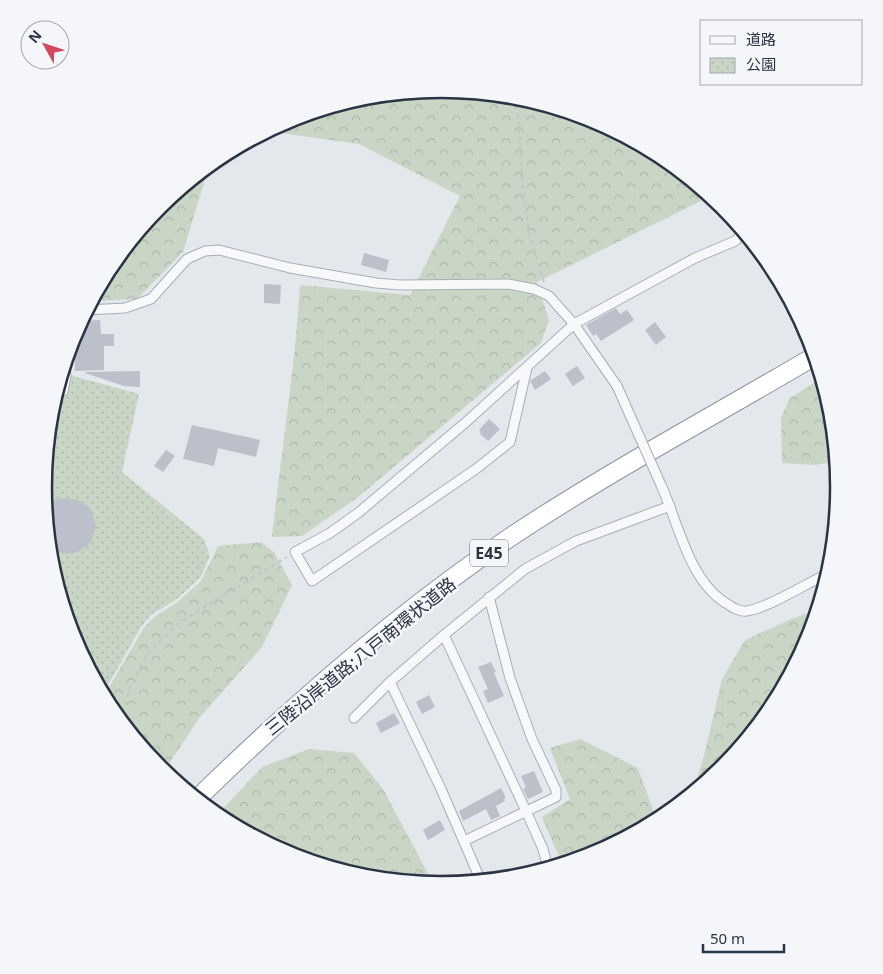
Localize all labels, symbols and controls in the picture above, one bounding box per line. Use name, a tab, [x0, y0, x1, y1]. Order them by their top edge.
north arrow	[20, 20, 70, 70]
legend	[700, 20, 863, 85]
text: N	[24, 26, 46, 47]
text: 道路	[746, 29, 776, 49]
text: 公園	[746, 54, 776, 74]
road number: E45	[470, 540, 508, 566]
street label: 三陸沿岸道路;八戸南環状道路	[260, 572, 460, 740]
scale bar	[703, 922, 784, 954]
text: 50 m	[710, 928, 745, 948]

